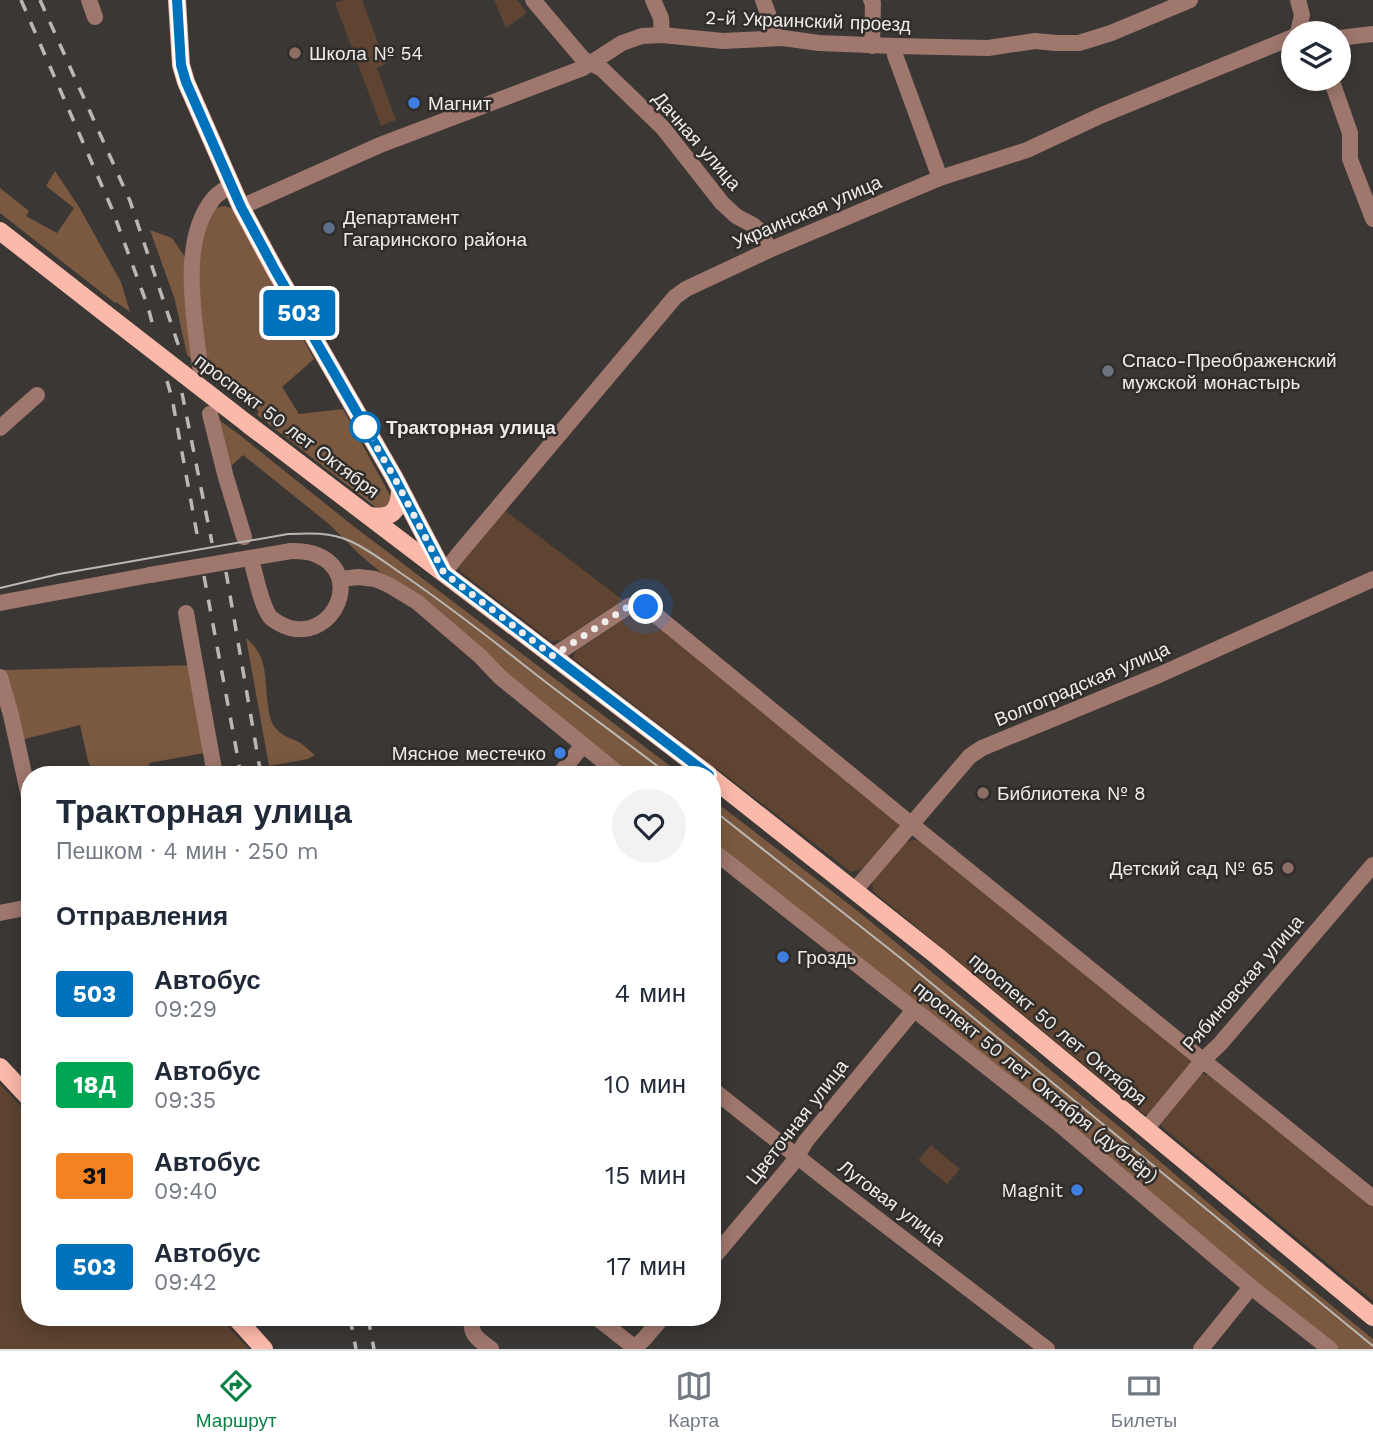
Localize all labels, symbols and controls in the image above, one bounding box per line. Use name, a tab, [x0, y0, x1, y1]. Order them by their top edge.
street label: 2-й Украинский проезд	[705, 6, 911, 36]
map controls	[1281, 21, 1351, 91]
button: layers	[1281, 21, 1351, 91]
place label: Школа № 54	[309, 42, 423, 65]
marker: Школа № 54	[287, 45, 303, 61]
street label: Дачная улица	[648, 87, 746, 195]
place label: Магнит	[428, 92, 492, 115]
marker: Магнит	[406, 95, 422, 111]
street label: Украинская улица	[729, 170, 885, 254]
place label: Департамент Гагаринского района	[343, 206, 527, 251]
marker: Департамент Гагаринского района	[321, 220, 337, 236]
line badge: 503	[259, 290, 339, 336]
text: 503	[277, 299, 321, 327]
street label: проспект 50 лет Октября	[190, 349, 384, 503]
place label: Спасо-Преображенский мужской монастырь	[1122, 349, 1337, 394]
marker: Спасо-Преображенский мужской монастырь	[1100, 363, 1116, 379]
marker: Тракторная улица	[350, 412, 380, 442]
place label: Тракторная улица	[386, 416, 556, 439]
your location	[628, 589, 663, 624]
street label: Волгоградская улица	[991, 637, 1173, 731]
place label: Мясное местечко	[392, 742, 546, 765]
marker: Мясное местечко	[552, 745, 568, 761]
place label: Библиотека № 8	[997, 782, 1146, 805]
marker: Библиотека № 8	[975, 785, 991, 801]
button: heart	[612, 789, 686, 863]
text: Тракторная улица	[56, 792, 352, 831]
text: Пешком · 4 мин · 250 m	[56, 838, 319, 865]
place label: Детский сад № 65	[1110, 857, 1274, 880]
marker: Детский сад № 65	[1280, 860, 1296, 876]
text: Отправления	[56, 901, 228, 931]
street label: Рябиновская улица	[1178, 910, 1309, 1056]
place label: Гроздь	[797, 946, 857, 969]
street label: проспект 50 лет Октября	[964, 948, 1152, 1110]
marker: Гроздь	[775, 949, 791, 965]
text: Автобус	[154, 965, 261, 995]
street label: проспект 50 лет Октября (дублёр)	[909, 976, 1163, 1188]
text: 4 мин	[614, 978, 686, 1008]
text: 503	[73, 980, 116, 1008]
text: 09:29	[154, 996, 217, 1023]
street label: Цветочная улица	[741, 1055, 853, 1189]
text: Автобус	[154, 1056, 261, 1086]
text: 10 мин	[604, 1069, 686, 1099]
text: 18Д	[73, 1071, 116, 1099]
text: 09:35	[154, 1087, 216, 1114]
text: Автобус	[154, 1147, 261, 1177]
street label: Луговая улица	[834, 1155, 951, 1251]
text: 15 мин	[605, 1160, 686, 1190]
text: 31	[82, 1162, 107, 1190]
text: 09:40	[154, 1178, 218, 1205]
place label: Magnit	[1001, 1179, 1063, 1202]
marker: Magnit	[1069, 1182, 1085, 1198]
text: Автобус	[154, 1238, 261, 1268]
text: 17 мин	[606, 1251, 686, 1281]
text: 503	[73, 1253, 116, 1281]
text: 09:42	[154, 1269, 217, 1296]
tab: Маршрут	[196, 1367, 277, 1432]
tab: Карта	[668, 1367, 719, 1432]
tab: Билеты	[1111, 1367, 1177, 1432]

